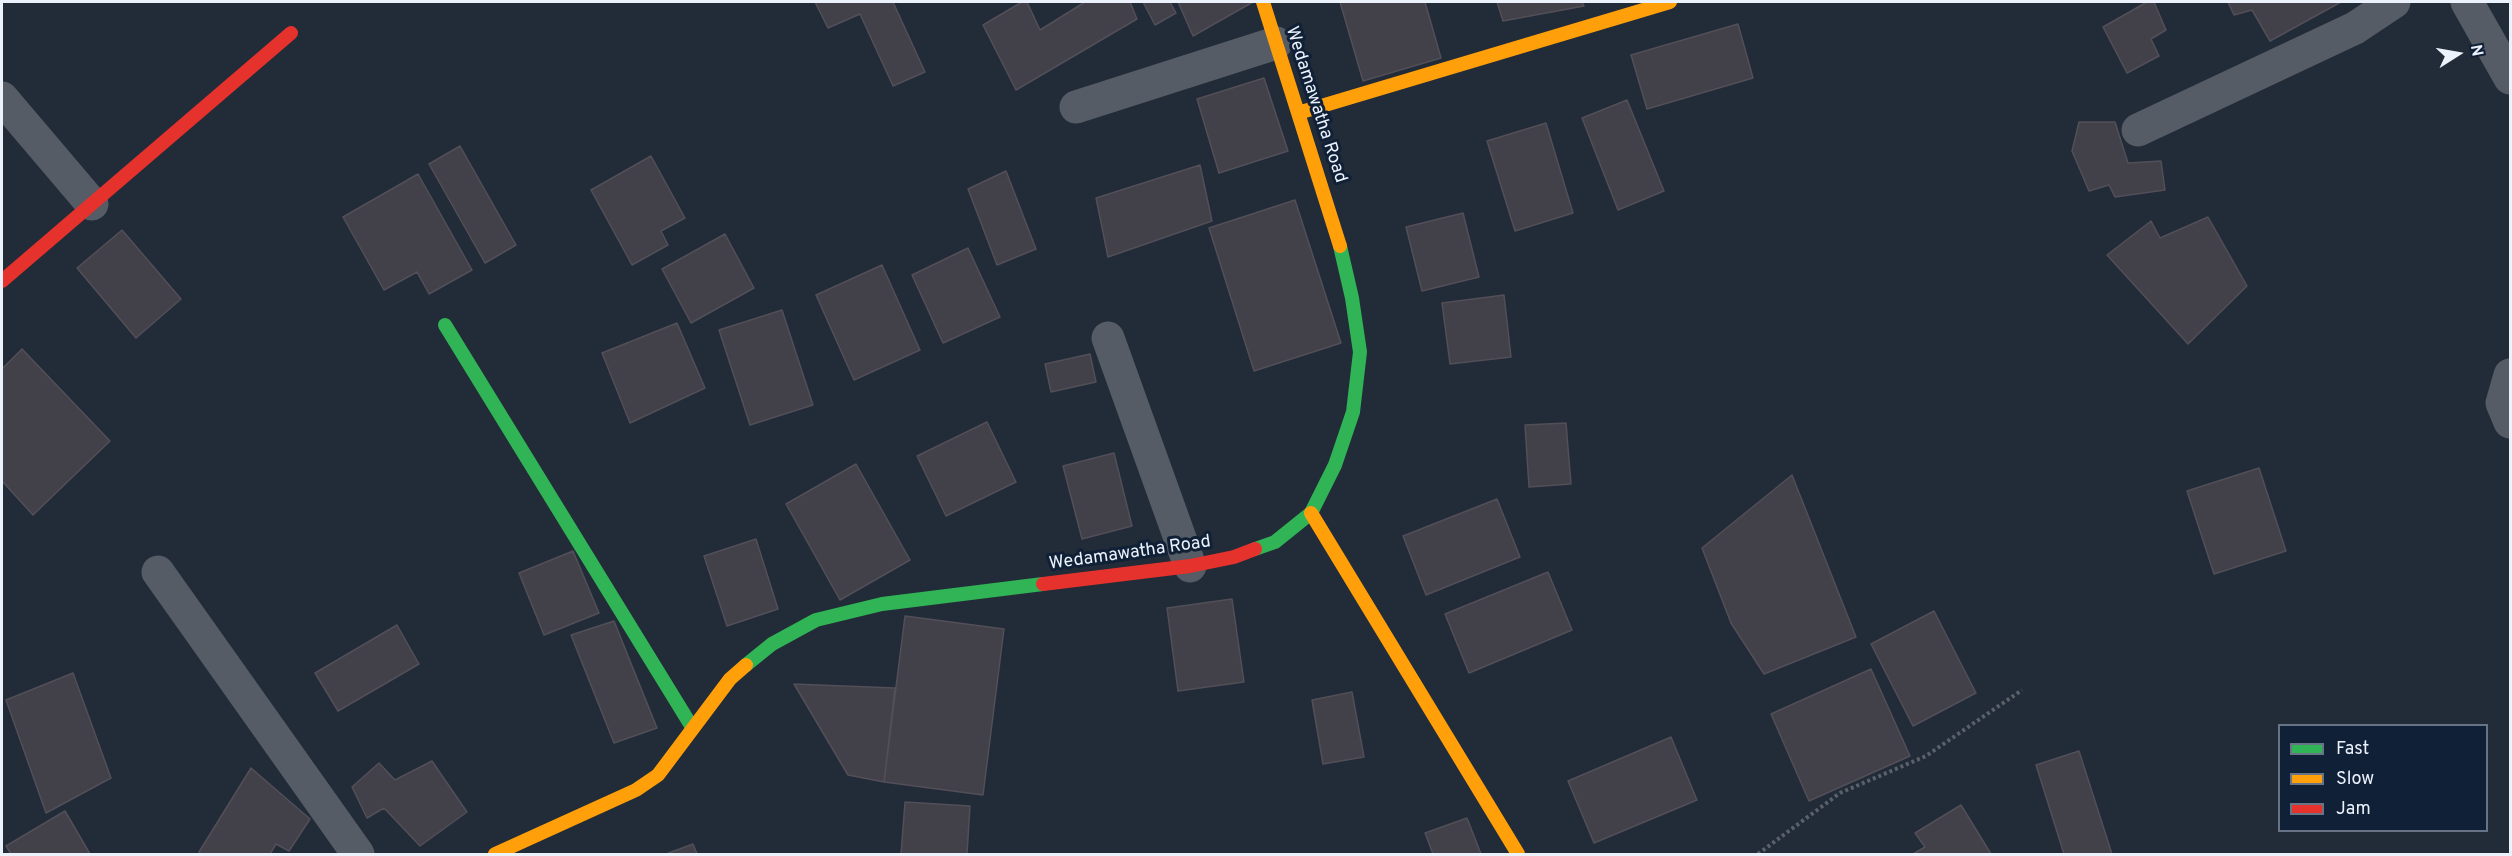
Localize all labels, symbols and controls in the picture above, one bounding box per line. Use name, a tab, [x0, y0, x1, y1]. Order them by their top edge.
street label: Wedamawatha Road	[1280, 24, 1350, 186]
north arrow	[2428, 24, 2488, 84]
text: N	[2465, 43, 2487, 58]
street label: Wedamawatha Road	[1048, 532, 1212, 576]
legend	[2278, 724, 2488, 832]
text: Fast	[2336, 738, 2369, 761]
text: Slow	[2336, 768, 2374, 791]
text: Jam	[2336, 798, 2371, 821]

